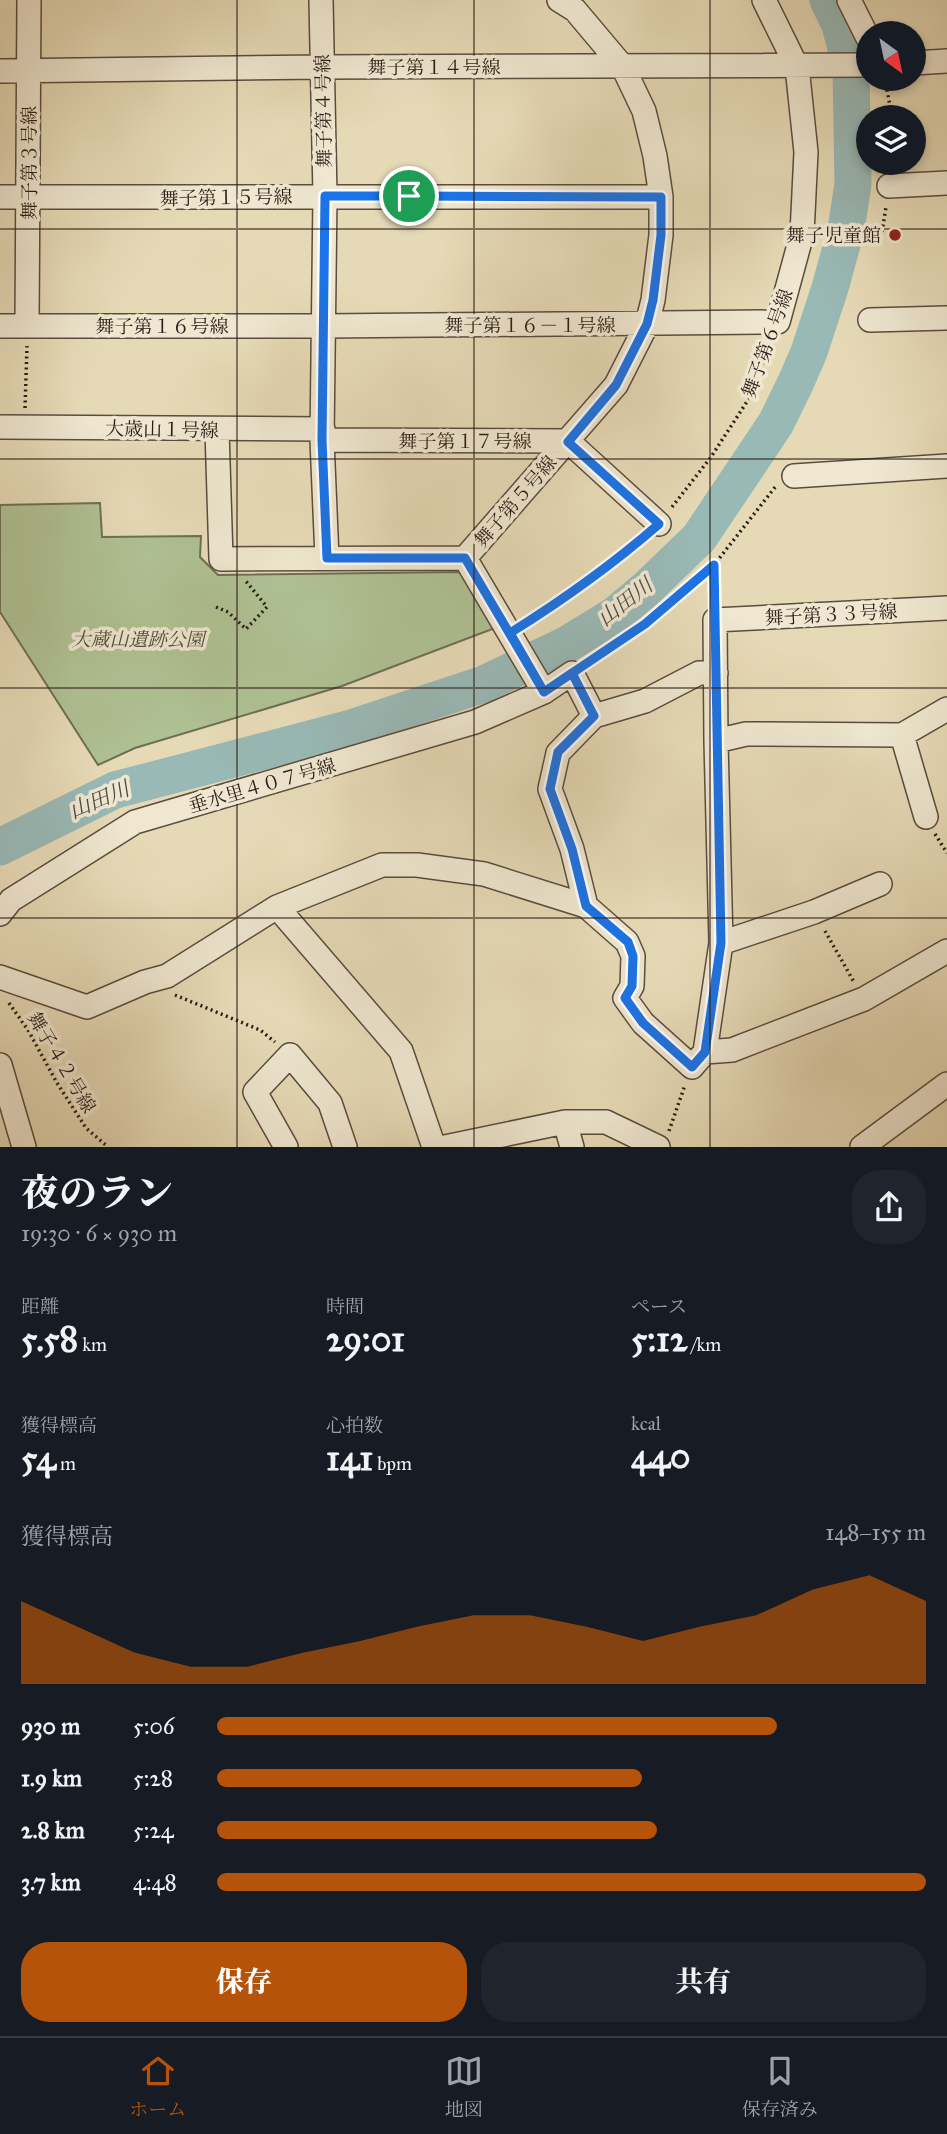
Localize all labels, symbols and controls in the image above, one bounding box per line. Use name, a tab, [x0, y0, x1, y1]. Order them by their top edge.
north arrow	[856, 21, 926, 91]
map controls	[856, 21, 926, 175]
street label: 舞子第４号線	[311, 54, 336, 168]
street label: 舞子第１４号線	[367, 56, 501, 79]
button: layers	[856, 105, 926, 175]
street label: 舞子第３号線	[18, 106, 41, 220]
pin	[379, 166, 439, 226]
icon: arrive	[390, 177, 428, 215]
street label: 舞子第１５号線	[159, 185, 293, 210]
place label: 舞子児童館	[786, 224, 881, 247]
marker: 舞子児童館	[887, 227, 903, 243]
street label: 舞子第６号線	[737, 286, 798, 401]
street label: 舞子第１６－１号線	[444, 314, 616, 337]
street label: 舞子第１６号線	[95, 315, 229, 338]
street label: 大歳山１号線	[105, 417, 219, 442]
street label: 舞子第１７号線	[398, 430, 532, 453]
street label: 舞子第５号線	[469, 451, 561, 552]
water label: 山田川	[592, 571, 659, 632]
street label: 舞子第３３号線	[764, 600, 898, 629]
park label: 大蔵山遺跡公園	[71, 628, 207, 651]
street label: 垂水里４０７号線	[186, 753, 338, 817]
water label: 山田川	[65, 775, 135, 824]
street label: 舞子４２号線	[22, 1007, 101, 1117]
text: 夜のラン	[21, 1170, 173, 1216]
button: share	[852, 1170, 926, 1244]
text: 19:30 · 6 × 930 m	[21, 1219, 177, 1247]
text: 距離	[21, 1295, 59, 1318]
text: 時間	[326, 1295, 364, 1318]
text: ペース	[631, 1295, 687, 1318]
text: 5.58	[21, 1318, 78, 1361]
text: 29:01	[326, 1318, 405, 1361]
text: 5:12	[631, 1318, 687, 1361]
text: km	[78, 1333, 107, 1356]
text: /km	[687, 1333, 721, 1356]
text: kcal	[631, 1412, 661, 1435]
text: 獲得標高	[21, 1414, 97, 1437]
text: 心拍数	[326, 1414, 383, 1437]
text: 440	[631, 1435, 690, 1478]
text: 54	[21, 1437, 56, 1480]
text: 141	[326, 1437, 373, 1480]
text: m	[56, 1452, 76, 1475]
text: bpm	[373, 1452, 412, 1475]
text: 148–155 m	[825, 1518, 926, 1546]
text: 獲得標高	[21, 1522, 113, 1550]
text: 930 m	[21, 1712, 80, 1740]
text: 5:06	[133, 1712, 175, 1740]
text: 1.9 km	[21, 1764, 82, 1792]
text: 5:28	[133, 1764, 173, 1792]
text: 2.8 km	[21, 1816, 85, 1844]
text: 5:24	[133, 1816, 174, 1844]
text: 3.7 km	[21, 1868, 81, 1896]
text: 4:48	[133, 1868, 177, 1896]
button: 保存	[21, 1942, 467, 2022]
button: 共有	[481, 1942, 926, 2022]
tab: ホーム	[129, 2052, 186, 2121]
tab: 地図	[445, 2052, 483, 2121]
tab: 保存済み	[742, 2052, 818, 2121]

